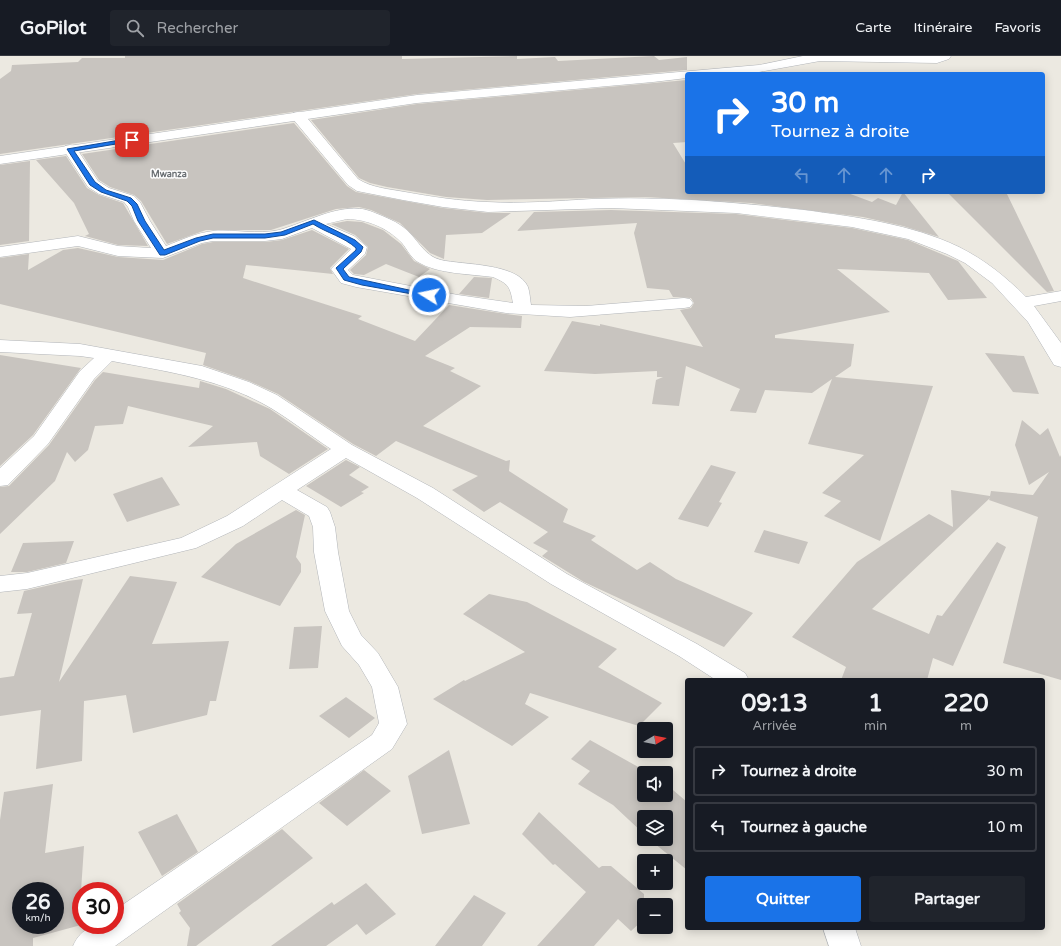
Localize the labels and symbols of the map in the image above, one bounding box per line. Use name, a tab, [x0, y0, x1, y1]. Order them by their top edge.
pin	[115, 123, 149, 157]
district label: Mwanza	[151, 169, 187, 180]
position arrow	[408, 274, 450, 316]
north arrow	[637, 722, 673, 758]
speed limit sign: 30	[72, 882, 124, 934]

